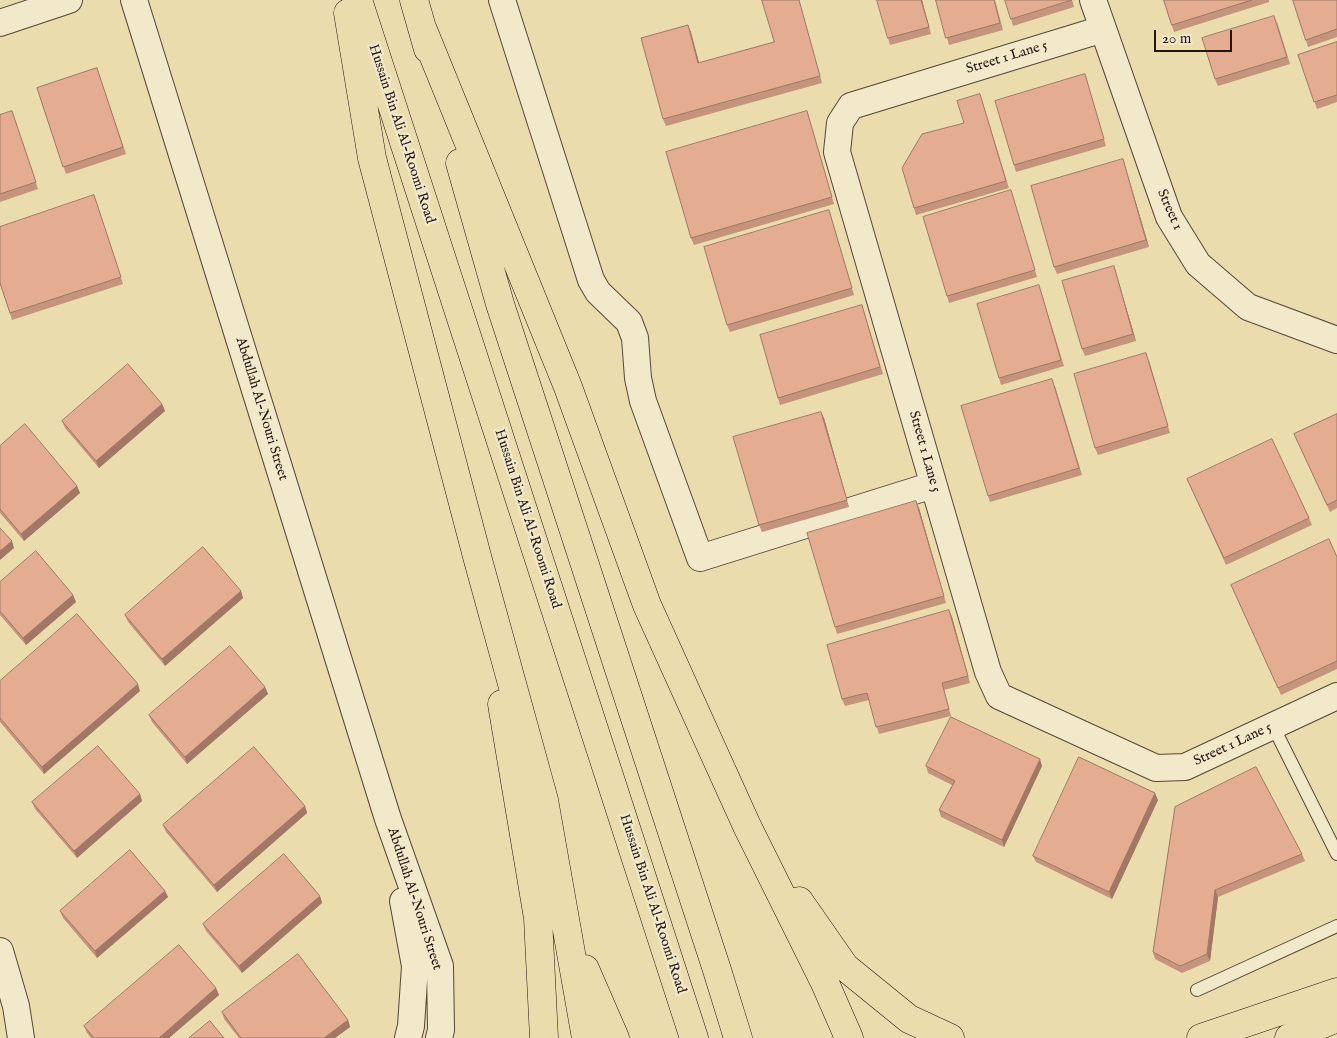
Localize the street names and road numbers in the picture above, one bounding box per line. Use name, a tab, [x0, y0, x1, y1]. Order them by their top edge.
street label: Street 1 Lane 5	[964, 38, 1050, 78]
street label: Hussain Bin Ali Al-Roomi Road	[364, 42, 438, 226]
street label: Street 1	[1153, 187, 1185, 233]
street label: Abdullah Al-Nouri Street	[231, 335, 291, 483]
street label: Street 1 Lane 5	[904, 409, 944, 495]
street label: Hussain Bin Ali Al-Roomi Road	[490, 427, 564, 611]
street label: Street 1 Lane 5	[1191, 720, 1275, 770]
street label: Hussain Bin Ali Al-Roomi Road	[615, 812, 689, 996]
street label: Abdullah Al-Nouri Street	[383, 826, 445, 972]

